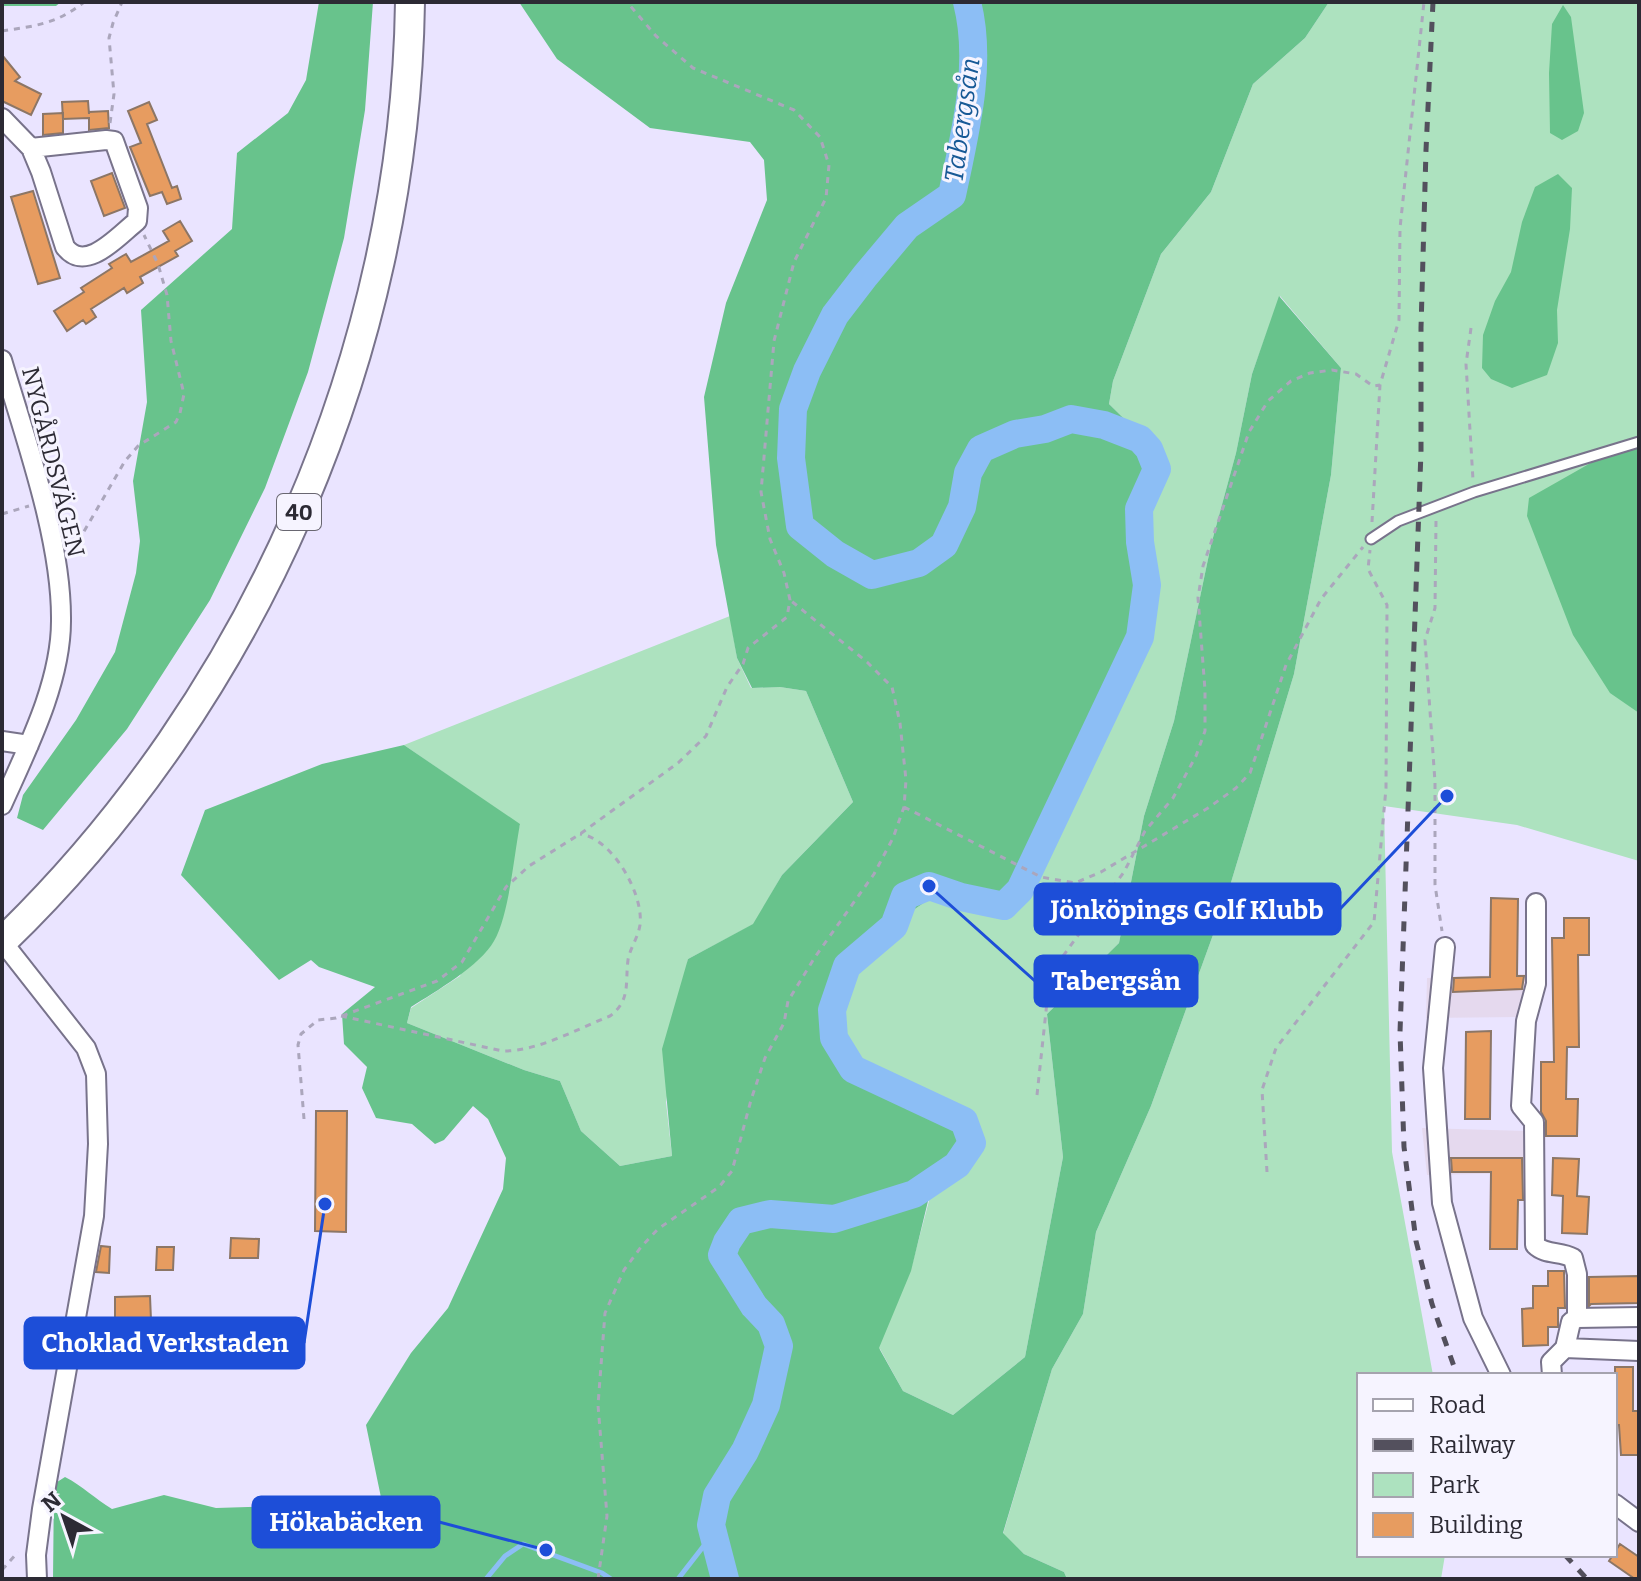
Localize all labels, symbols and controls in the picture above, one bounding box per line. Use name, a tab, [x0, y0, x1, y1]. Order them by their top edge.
water label: Tabergsån	[938, 56, 987, 184]
street label: NYGÅRDSVÄGEN	[16, 364, 90, 560]
road number: 40	[277, 494, 321, 530]
callout: Jönköpings Golf Klubb	[1035, 884, 1340, 934]
text: Jönköpings Golf Klubb	[1049, 895, 1323, 926]
callout: Tabergsån	[1035, 956, 1197, 1006]
text: Tabergsån	[1051, 966, 1181, 997]
callout: Choklad Verkstaden	[25, 1318, 304, 1368]
text: Choklad Verkstaden	[41, 1328, 289, 1359]
legend	[1357, 1373, 1617, 1557]
text: Road	[1429, 1391, 1485, 1419]
text: Railway	[1429, 1431, 1515, 1459]
text: Park	[1429, 1471, 1480, 1499]
north arrow	[24, 1477, 104, 1557]
text: N	[36, 1486, 67, 1518]
callout: Hökabäcken	[253, 1497, 439, 1547]
text: Hökabäcken	[269, 1507, 423, 1538]
text: Building	[1429, 1511, 1523, 1539]

